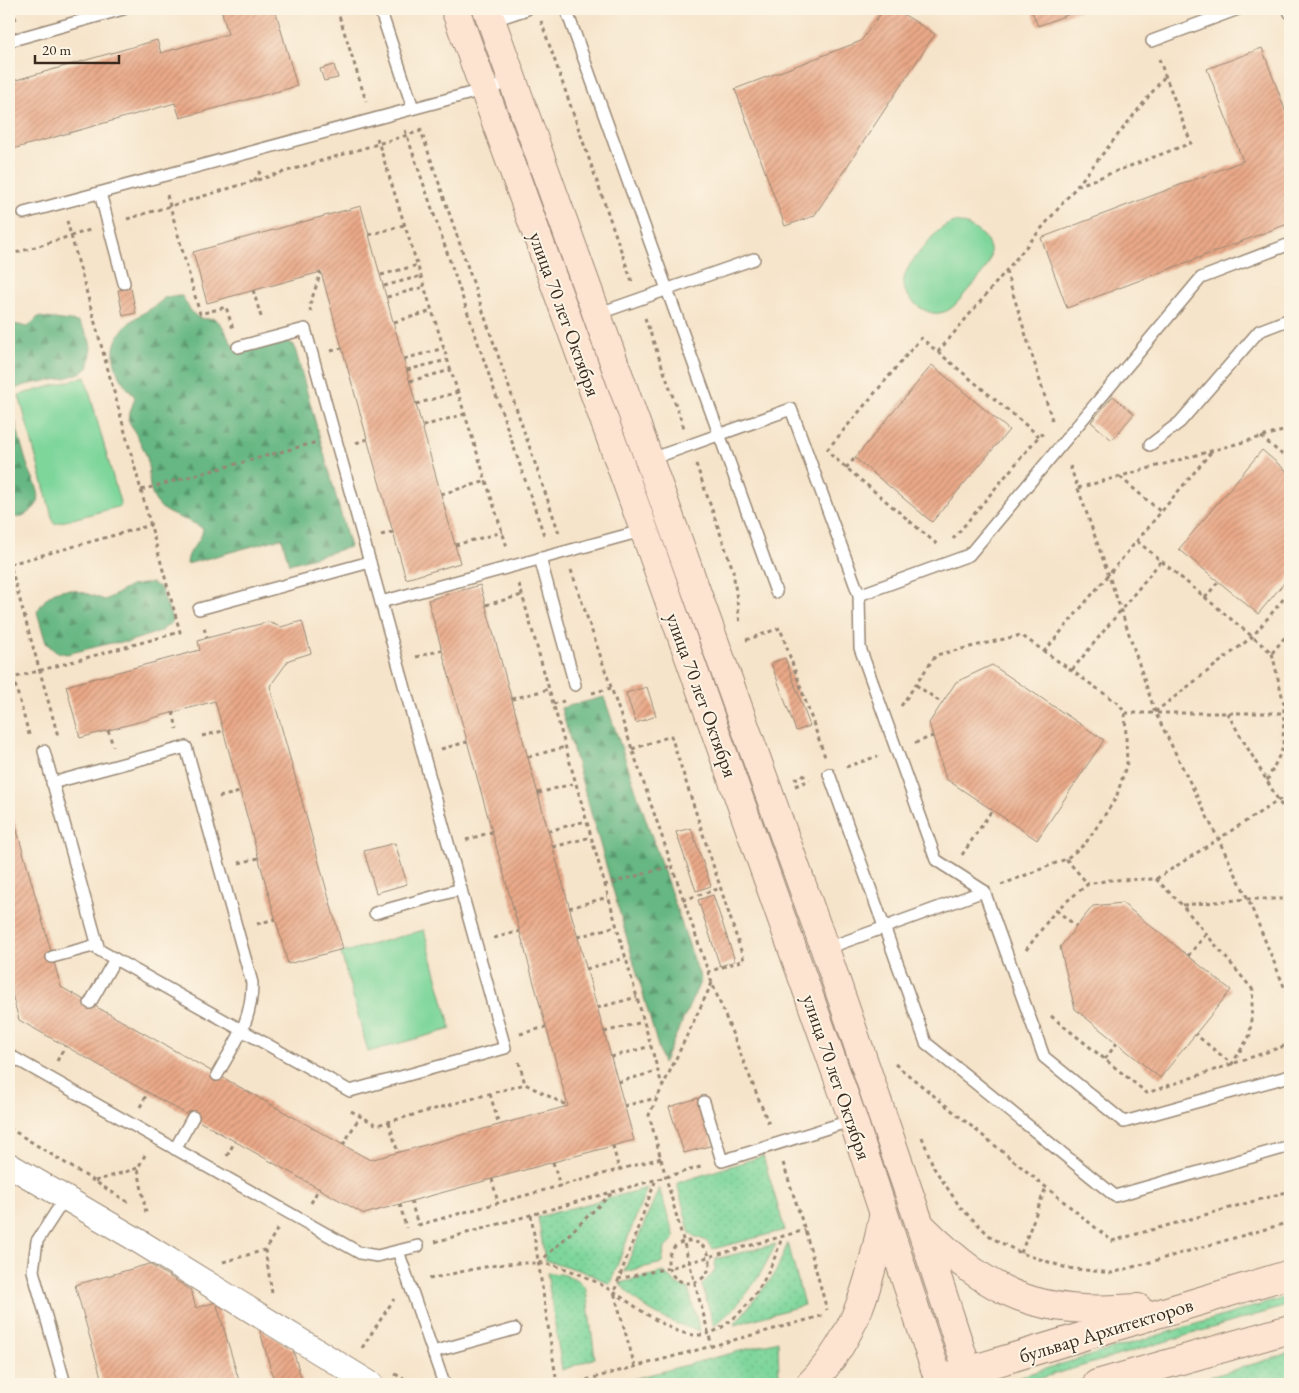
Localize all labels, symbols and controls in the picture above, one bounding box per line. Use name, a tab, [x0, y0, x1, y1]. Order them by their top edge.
scale bar	[35, 32, 119, 64]
text: 20 m	[42, 40, 71, 59]
street label: улица 70 лет Октября	[523, 228, 607, 400]
street label: улица 70 лет Октября	[660, 609, 744, 781]
street label: улица 70 лет Октября	[796, 991, 878, 1163]
street label: бульвар Архитекторов	[1016, 1291, 1196, 1369]

